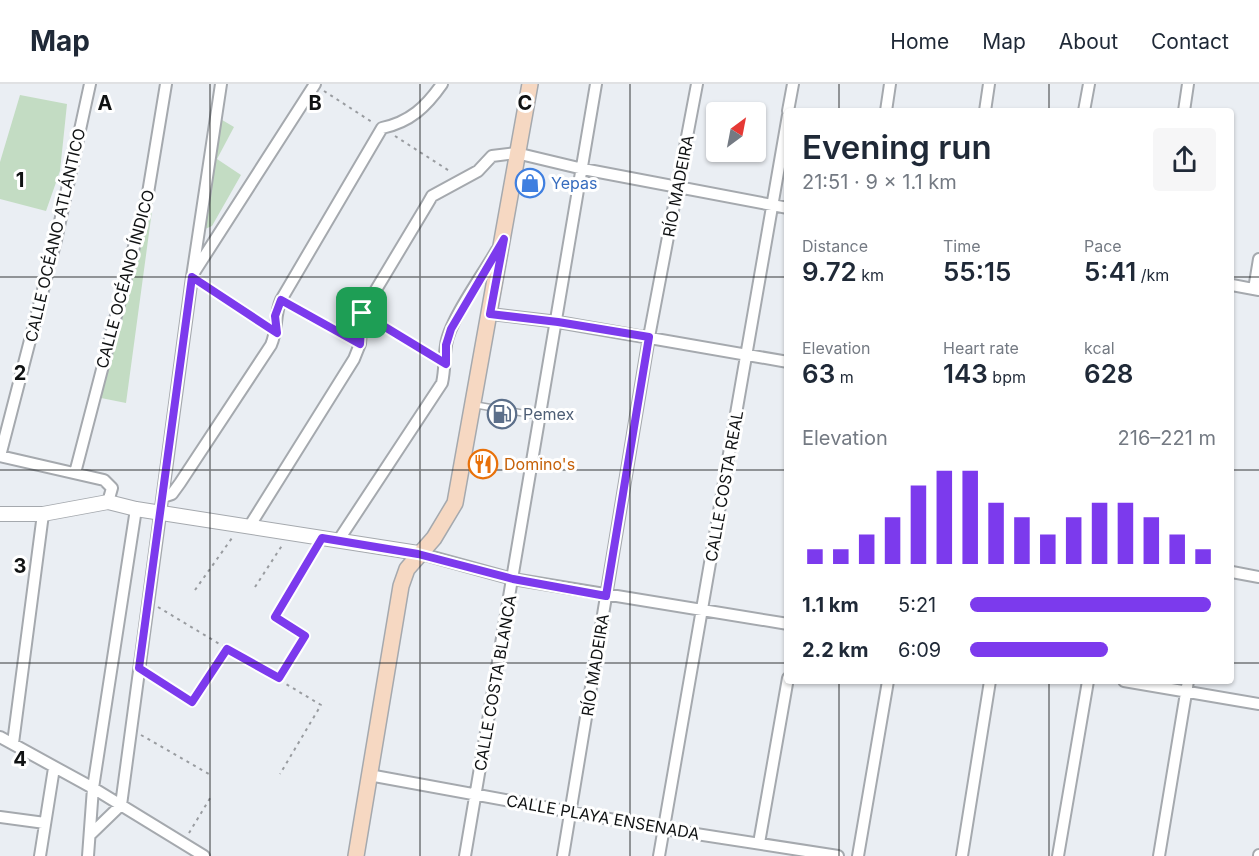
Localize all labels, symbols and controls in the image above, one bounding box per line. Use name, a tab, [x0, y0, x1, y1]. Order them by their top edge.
text: Map	[30, 24, 90, 58]
text: Home	[890, 29, 949, 54]
text: Map	[982, 29, 1026, 54]
text: About	[1059, 29, 1118, 54]
text: Contact	[1151, 29, 1229, 54]
text: A	[98, 91, 113, 115]
text: B	[308, 91, 322, 115]
text: C	[518, 91, 532, 115]
north arrow	[706, 102, 766, 162]
map controls	[706, 102, 766, 162]
street label: CALLE OCÉANO ATLÁNTICO	[21, 126, 89, 344]
text: Evening run	[802, 127, 992, 167]
button: share	[1153, 128, 1216, 191]
street label: RÍO MADEIRA	[658, 133, 698, 239]
shop icon: Yepas	[514, 167, 546, 199]
text: 1	[16, 168, 24, 192]
text: 21:51 · 9 × 1.1 km	[802, 170, 957, 194]
place label: Yepas	[551, 173, 597, 193]
street label: CALLE OCÉANO ÍNDICO	[92, 187, 158, 371]
text: Distance	[802, 236, 868, 256]
text: Time	[943, 236, 981, 256]
text: Pace	[1084, 236, 1122, 256]
text: 9.72	[802, 256, 857, 287]
text: 55:15	[943, 256, 1011, 287]
text: 5:41	[1084, 256, 1136, 287]
text: km	[857, 265, 884, 285]
text: /km	[1136, 265, 1169, 285]
pin	[336, 287, 387, 338]
icon: arrive	[345, 296, 378, 329]
text: Elevation	[802, 338, 871, 358]
text: Heart rate	[943, 338, 1019, 358]
text: kcal	[1084, 338, 1115, 358]
text: 63	[802, 358, 835, 389]
text: 143	[943, 358, 988, 389]
text: 628	[1084, 358, 1133, 389]
text: 2	[14, 361, 26, 385]
text: m	[835, 367, 854, 387]
text: bpm	[988, 367, 1026, 387]
fuel station icon: Pemex	[486, 398, 518, 430]
place label: Pemex	[523, 404, 574, 424]
street label: CALLE COSTA REAL	[701, 409, 747, 563]
text: Elevation	[802, 426, 888, 450]
text: 216–221 m	[1118, 426, 1216, 450]
restaurant icon: Domino's	[467, 448, 499, 480]
place label: Domino's	[504, 454, 575, 474]
text: 3	[14, 554, 26, 578]
street label: CALLE COSTA BLANCA	[470, 593, 520, 773]
text: 1.1 km	[802, 593, 859, 617]
text: 5:21	[898, 593, 936, 617]
street label: RÍO MADEIRA	[577, 612, 613, 718]
text: 2.2 km	[802, 638, 868, 662]
text: 6:09	[898, 638, 941, 662]
text: 4	[13, 747, 27, 771]
street label: CALLE PLAYA ENSENADA	[505, 790, 701, 844]

